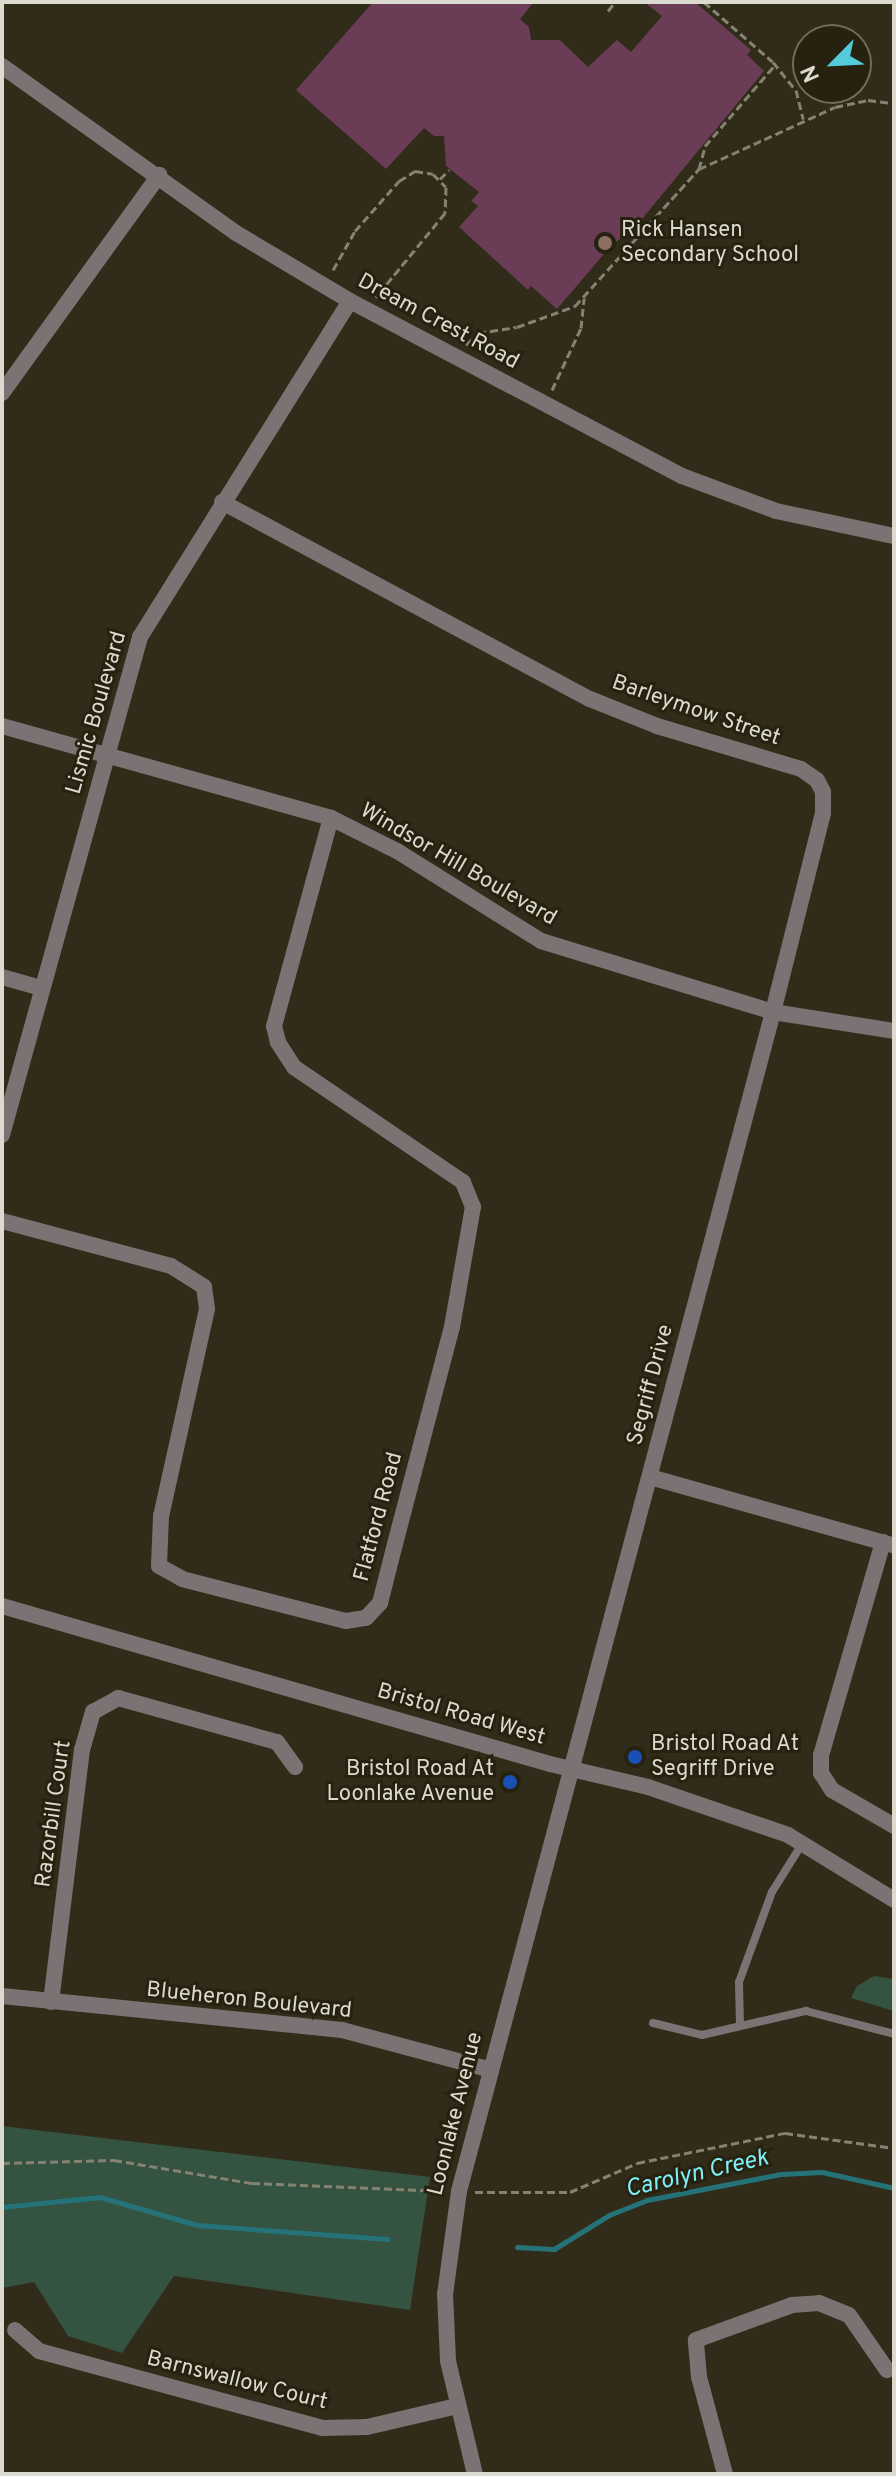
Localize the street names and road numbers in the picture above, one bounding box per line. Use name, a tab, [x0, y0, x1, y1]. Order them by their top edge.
street label: Dream Crest Road	[353, 268, 523, 376]
street label: Lismic Boulevard	[61, 629, 133, 797]
street label: Barleymow Street	[608, 670, 784, 752]
street label: Windsor Hill Boulevard	[355, 798, 561, 932]
street label: Segriff Drive	[622, 1322, 680, 1448]
street label: Flatford Road	[349, 1449, 409, 1585]
street label: Bristol Road West	[374, 1678, 548, 1752]
street label: Razorbill Court	[31, 1739, 77, 1889]
street label: Blueheron Boulevard	[145, 1977, 353, 2025]
street label: Loonlake Avenue	[423, 2029, 489, 2199]
street label: Barnswallow Court	[144, 2346, 330, 2416]

